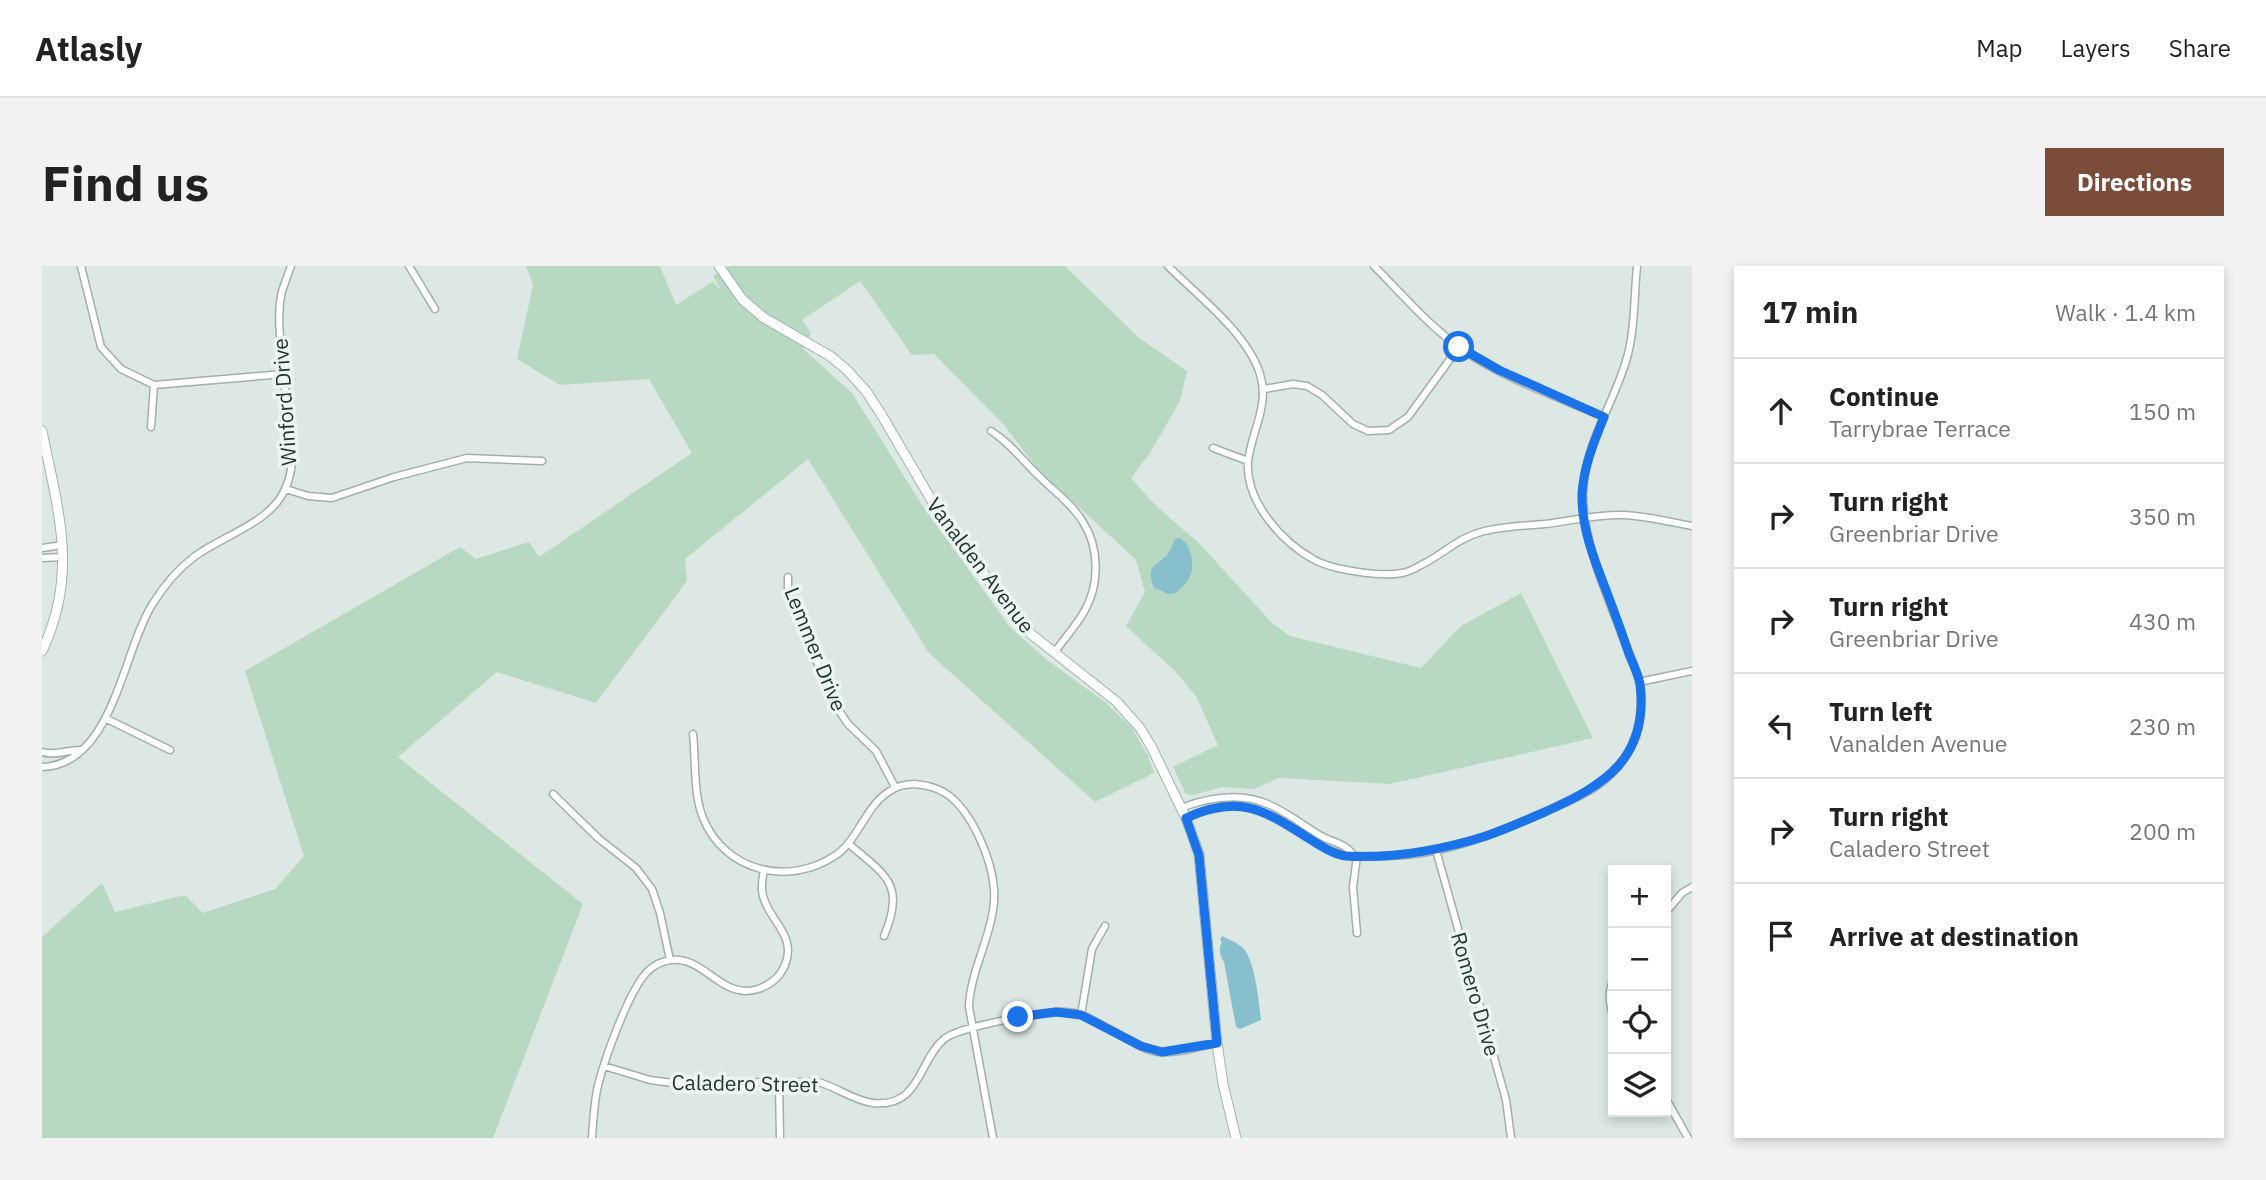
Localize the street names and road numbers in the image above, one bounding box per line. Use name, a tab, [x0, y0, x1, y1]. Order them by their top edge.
street label: Winford Drive	[266, 337, 302, 467]
street label: Vanalden Avenue	[921, 492, 1041, 638]
street label: Lemmer Drive	[778, 583, 854, 715]
street label: Romero Drive	[1445, 929, 1507, 1059]
street label: Caladero Street	[671, 1068, 819, 1098]

